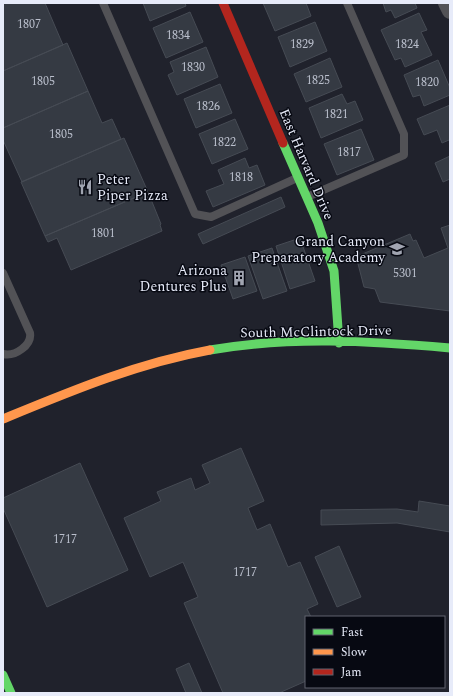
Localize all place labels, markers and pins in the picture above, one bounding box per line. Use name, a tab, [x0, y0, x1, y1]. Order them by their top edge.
place label: Peter Piper Pizza	[97, 169, 168, 206]
restaurant icon: Peter Piper Pizza	[76, 178, 94, 196]
place label: Grand Canyon Preparatory Academy	[251, 231, 386, 268]
school or university icon: Grand Canyon Preparatory Academy	[388, 240, 406, 258]
place label: Arizona Dentures Plus	[140, 260, 227, 297]
building icon: Arizona Dentures Plus	[230, 269, 248, 287]

